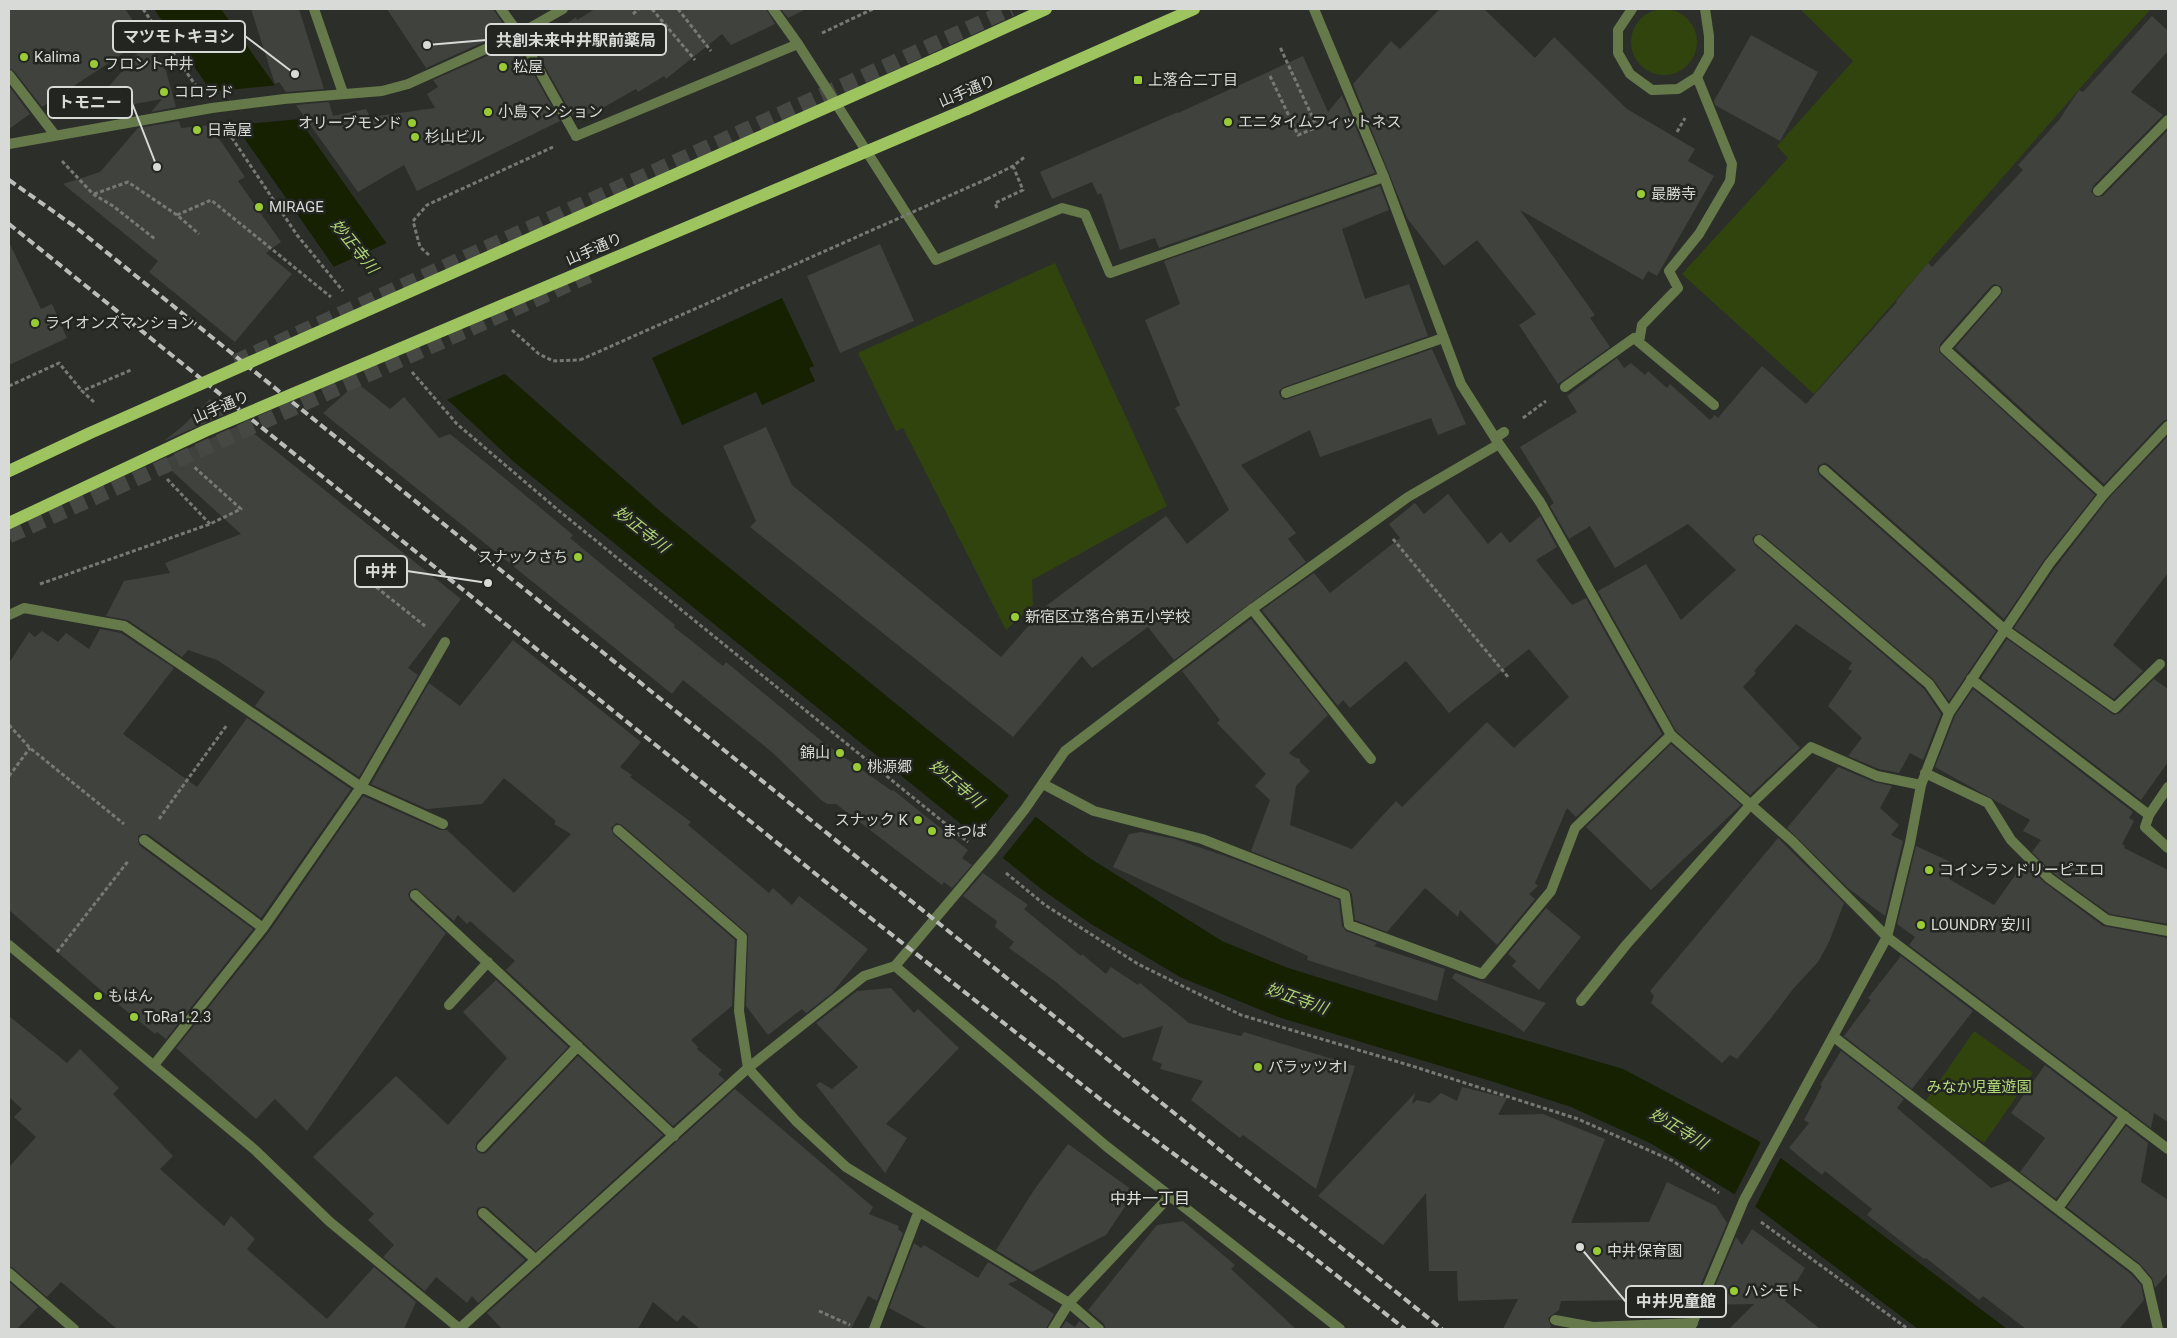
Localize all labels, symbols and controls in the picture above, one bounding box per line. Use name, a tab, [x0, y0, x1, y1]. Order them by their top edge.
callout: マツモトキヨシ	[113, 21, 245, 52]
callout: 共創未来中井駅前薬局	[486, 24, 666, 55]
text: マツモトキヨシ	[123, 27, 235, 46]
text: 共創未来中井駅前薬局	[496, 31, 656, 50]
place label: Kalima	[34, 48, 80, 66]
marker: Kalima	[18, 51, 30, 63]
place label: フロント中井	[104, 55, 194, 73]
marker: フロント中井	[88, 58, 100, 70]
place label: 松屋	[513, 58, 543, 76]
marker: 松屋	[497, 61, 509, 73]
street label: 山手通り	[936, 71, 998, 111]
place label: 上落合二丁目	[1148, 71, 1238, 89]
marker: 上落合二丁目	[1132, 74, 1144, 86]
place label: コロラド	[174, 83, 234, 101]
marker: コロラド	[158, 86, 170, 98]
callout: トモニー	[48, 87, 132, 118]
text: トモニー	[58, 93, 122, 112]
place label: 小島マンション	[498, 103, 603, 121]
marker: 小島マンション	[482, 106, 494, 118]
place label: エニタイムフィットネス	[1238, 113, 1402, 131]
place label: オリーブモンド	[298, 114, 402, 132]
marker: エニタイムフィットネス	[1222, 116, 1234, 128]
marker: オリーブモンド	[406, 117, 418, 129]
place label: 日高屋	[207, 121, 252, 139]
marker: 日高屋	[191, 124, 203, 136]
place label: 杉山ビル	[425, 128, 485, 146]
marker: 杉山ビル	[409, 131, 421, 143]
place label: 最勝寺	[1651, 185, 1696, 203]
marker: 最勝寺	[1635, 188, 1647, 200]
place label: MIRAGE	[269, 198, 324, 216]
marker: MIRAGE	[253, 201, 265, 213]
water label: 妙正寺川	[327, 215, 383, 279]
street label: 山手通り	[563, 229, 625, 269]
place label: ライオンズマンション	[45, 314, 195, 332]
marker: ライオンズマンション	[29, 317, 41, 329]
street label: 山手通り	[190, 387, 252, 427]
water label: 妙正寺川	[611, 502, 674, 558]
place label: スナックさち	[478, 548, 568, 566]
marker: スナックさち	[572, 551, 584, 563]
callout: 中井	[355, 556, 407, 587]
text: 中井	[365, 562, 397, 581]
place label: 新宿区立落合第五小学校	[1025, 608, 1190, 626]
marker: 新宿区立落合第五小学校	[1009, 611, 1021, 623]
place label: 錦山	[800, 744, 830, 762]
marker: 錦山	[834, 747, 846, 759]
water label: 妙正寺川	[926, 756, 989, 813]
place label: 桃源郷	[867, 758, 912, 776]
marker: 桃源郷	[851, 761, 863, 773]
place label: スナック K	[835, 811, 909, 829]
marker: スナック K	[912, 814, 924, 826]
place label: まつば	[942, 822, 987, 840]
marker: まつば	[926, 825, 938, 837]
place label: コインランドリーピエロ	[1939, 861, 2104, 879]
marker: コインランドリーピエロ	[1923, 864, 1935, 876]
place label: LOUNDRY 安川	[1931, 916, 2031, 934]
marker: LOUNDRY 安川	[1915, 919, 1927, 931]
water label: 妙正寺川	[1263, 979, 1332, 1019]
place label: もはん	[108, 987, 153, 1005]
marker: もはん	[92, 990, 104, 1002]
place label: ToRa1.2.3	[144, 1008, 211, 1026]
marker: ToRa1.2.3	[128, 1011, 140, 1023]
place label: パラッツオI	[1268, 1058, 1347, 1076]
marker: パラッツオI	[1252, 1061, 1264, 1073]
park label: みなか児童遊園	[1926, 1078, 2032, 1096]
water label: 妙正寺川	[1646, 1104, 1713, 1154]
district label: 中井一丁目	[1110, 1189, 1190, 1208]
place label: 中井保育園	[1607, 1242, 1682, 1260]
marker: 中井保育園	[1591, 1245, 1603, 1257]
place label: ハシモト	[1744, 1282, 1804, 1300]
marker: ハシモト	[1728, 1285, 1740, 1297]
callout: 中井児童館	[1626, 1286, 1726, 1317]
text: 中井児童館	[1636, 1292, 1716, 1311]

